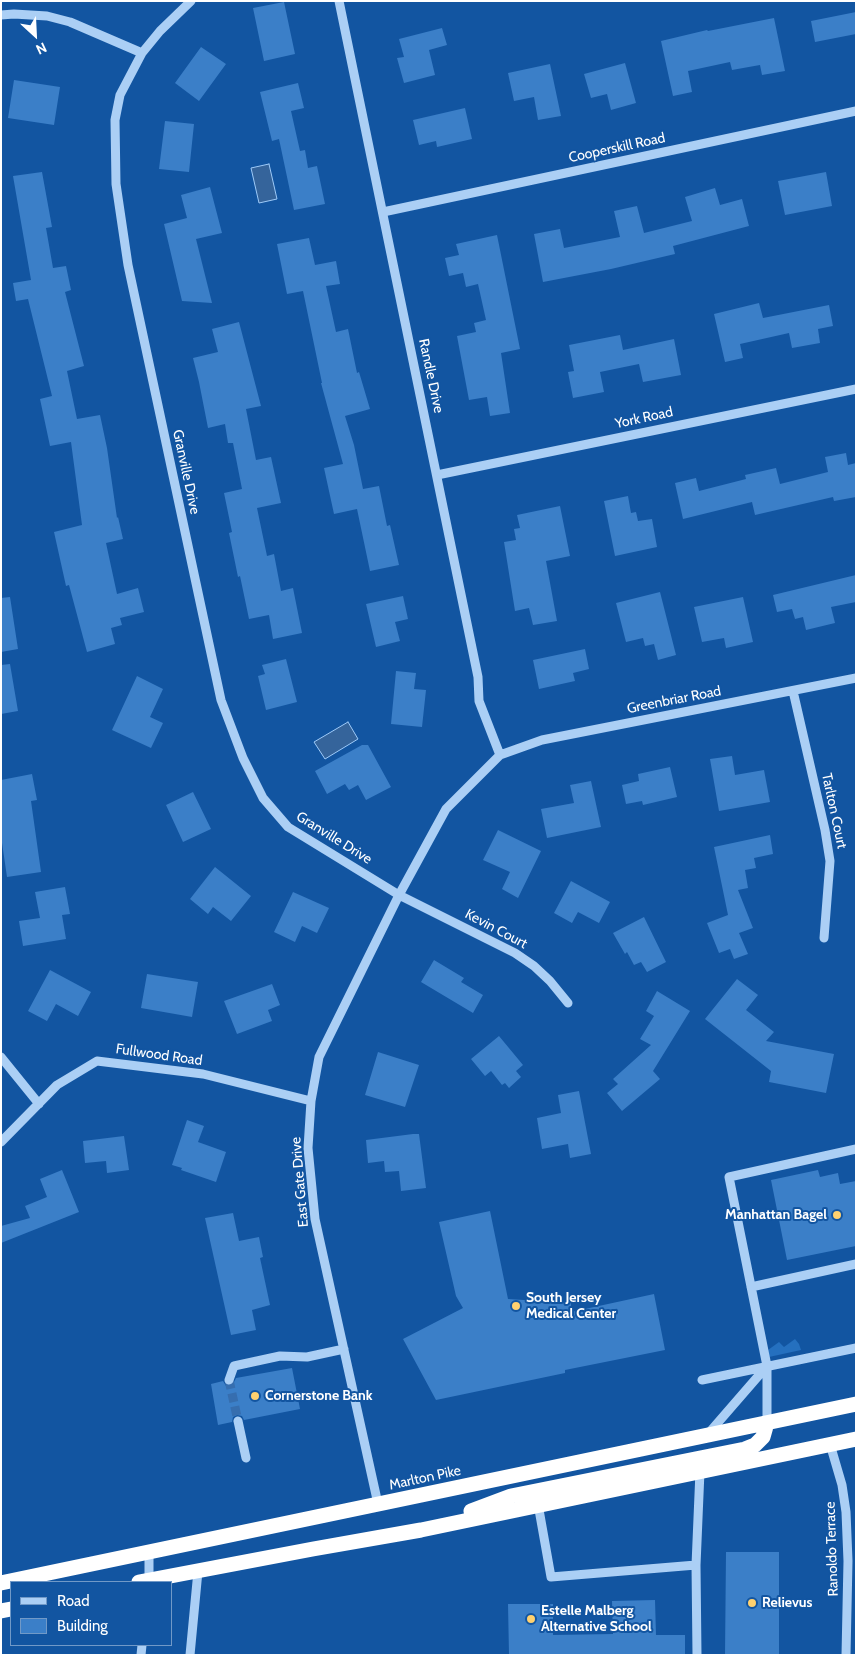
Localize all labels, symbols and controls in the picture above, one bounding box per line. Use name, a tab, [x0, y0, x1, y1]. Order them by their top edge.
north arrow	[10, 10, 60, 60]
text: N	[33, 38, 50, 59]
street label: Cooperskill Road	[567, 130, 667, 166]
street label: Randle Drive	[415, 337, 447, 415]
street label: York Road	[614, 404, 674, 432]
street label: Granville Drive	[169, 428, 203, 516]
street label: Greenbriar Road	[626, 683, 722, 717]
street label: Tarlton Court	[818, 772, 850, 850]
street label: Granville Drive	[293, 808, 375, 868]
street label: Kevin Court	[462, 906, 530, 952]
street label: Fullwood Road	[115, 1041, 203, 1069]
street label: East Gate Drive	[288, 1136, 312, 1228]
place label: Manhattan Bagel	[725, 1207, 827, 1223]
marker: Manhattan Bagel	[831, 1209, 843, 1221]
place label: South Jersey Medical Center	[526, 1290, 616, 1322]
marker: South Jersey Medical Center	[510, 1300, 522, 1312]
place label: Cornerstone Bank	[265, 1388, 373, 1404]
marker: Cornerstone Bank	[249, 1390, 261, 1402]
street label: Marlton Pike	[388, 1462, 462, 1494]
street label: Ranoldo Terrace	[822, 1501, 842, 1597]
legend	[10, 1581, 172, 1646]
text: Road	[57, 1592, 90, 1610]
place label: Relievus	[762, 1595, 812, 1611]
marker: Relievus	[746, 1597, 758, 1609]
place label: Estelle Malberg Alternative School	[541, 1603, 652, 1635]
marker: Estelle Malberg Alternative School	[525, 1613, 537, 1625]
text: Building	[57, 1617, 108, 1635]

